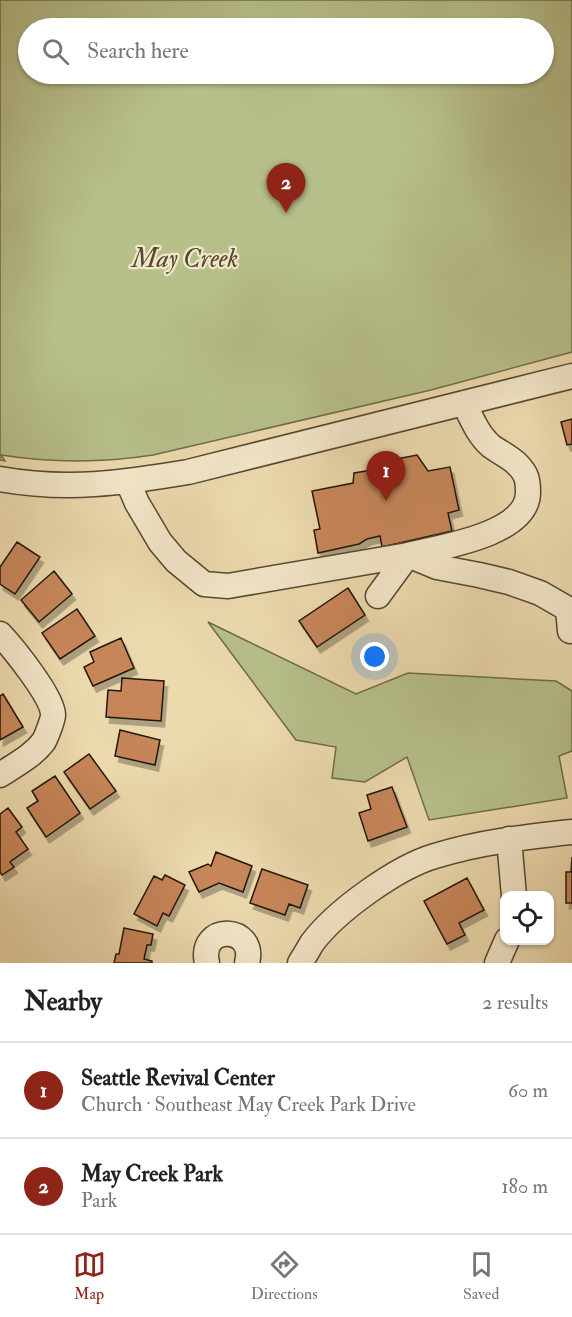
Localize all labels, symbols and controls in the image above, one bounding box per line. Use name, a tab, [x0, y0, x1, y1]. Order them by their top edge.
search box	[18, 18, 554, 84]
icon: search	[39, 35, 72, 68]
text: Search here	[87, 37, 189, 65]
pin: 2	[266, 164, 306, 213]
park label: May Creek	[130, 243, 238, 275]
pin: 1	[366, 452, 406, 501]
your location	[360, 642, 389, 671]
map controls	[500, 891, 554, 945]
button: locate	[500, 891, 554, 945]
text: Nearby	[24, 986, 102, 1018]
text: 2 results	[482, 990, 548, 1015]
text: Seattle Revival Center	[81, 1064, 275, 1092]
text: 1	[40, 1078, 47, 1103]
text: 60 m	[508, 1078, 548, 1103]
text: Church · Southeast May Creek Park Drive	[81, 1092, 416, 1117]
text: May Creek Park	[81, 1160, 223, 1188]
text: 2	[38, 1174, 49, 1199]
text: 180 m	[501, 1174, 548, 1199]
text: Park	[81, 1188, 117, 1213]
tab: Map	[73, 1248, 106, 1304]
tab: Directions	[251, 1248, 318, 1304]
tab: Saved	[463, 1248, 499, 1304]

